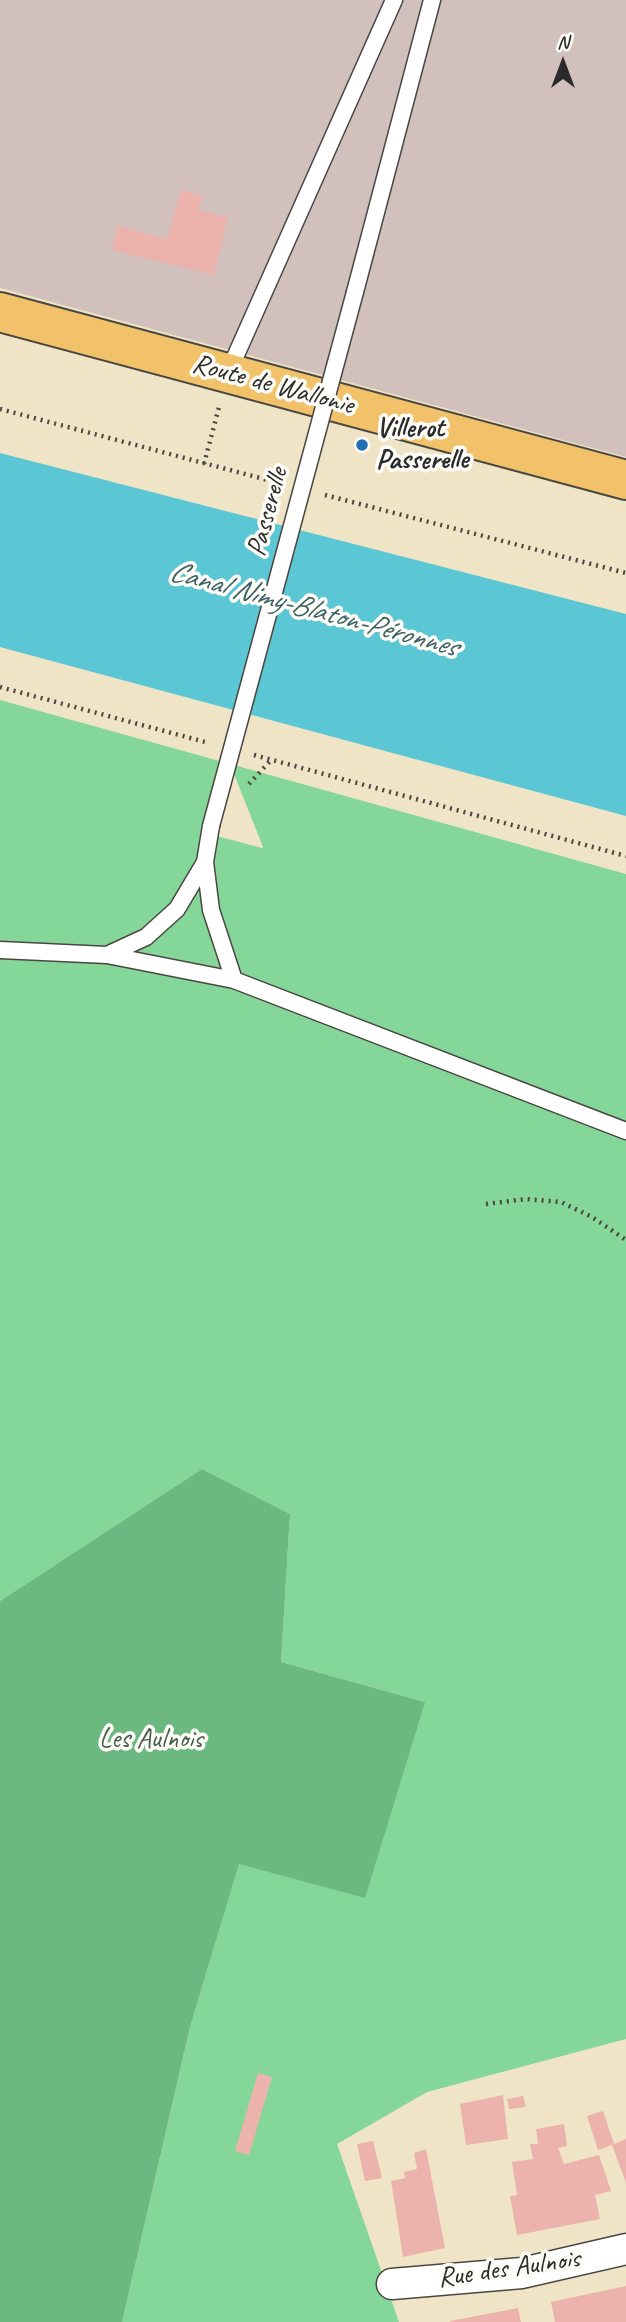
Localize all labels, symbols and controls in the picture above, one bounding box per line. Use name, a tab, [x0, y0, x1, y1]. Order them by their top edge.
north arrow	[528, 28, 598, 98]
text: N	[557, 30, 569, 54]
street label: Route de Wallonie	[189, 347, 357, 423]
place label: Villerot Passerelle	[376, 412, 468, 478]
marker: Villerot Passerelle	[354, 437, 370, 453]
street label: Passerelle	[240, 464, 296, 560]
water label: Canal Nimy-Blaton-Péronnes	[165, 554, 461, 666]
park label: Les Aulnois	[99, 1723, 203, 1757]
street label: Rue des Aulnois	[436, 2242, 582, 2296]

